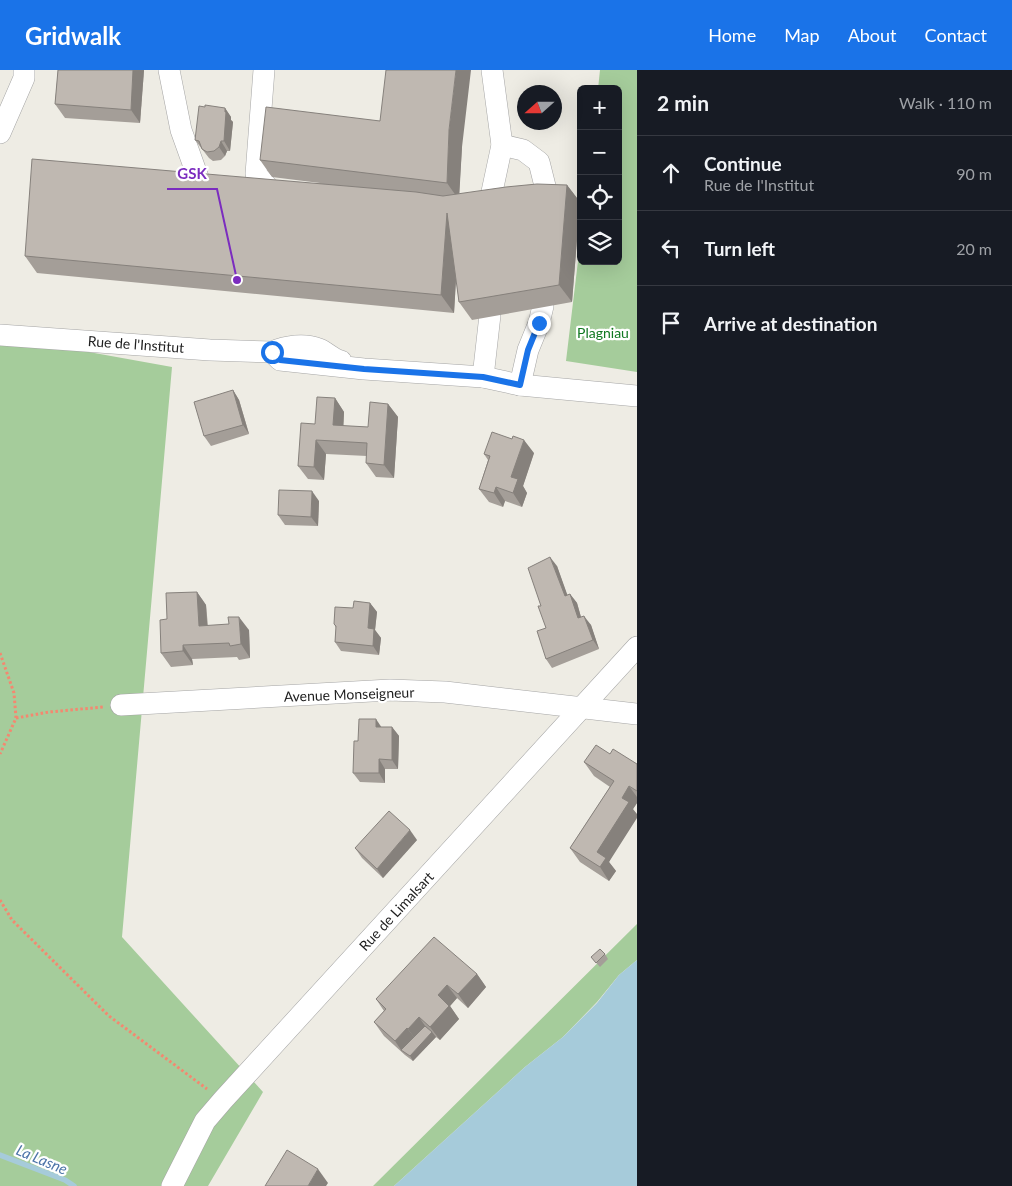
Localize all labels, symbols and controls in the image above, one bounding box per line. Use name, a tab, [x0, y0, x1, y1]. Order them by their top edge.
text: Gridwalk	[25, 21, 121, 50]
text: Home	[708, 24, 756, 46]
text: Map	[784, 24, 820, 46]
text: About	[848, 24, 897, 46]
text: Contact	[925, 24, 987, 46]
north arrow	[517, 85, 562, 130]
map controls	[577, 85, 622, 265]
button: +	[577, 85, 622, 130]
text: 2 min	[657, 90, 709, 115]
text: Walk · 110 m	[899, 93, 992, 112]
button: −	[577, 130, 622, 175]
text: Continue	[704, 152, 782, 175]
callout: GSK	[167, 159, 217, 189]
icon: ahead	[657, 159, 685, 187]
text: GSK	[177, 164, 207, 182]
text: 90 m	[956, 164, 992, 183]
button: locate	[577, 175, 622, 220]
text: Rue de l'Institut	[704, 175, 814, 194]
button: layers	[577, 220, 622, 265]
icon: left	[657, 234, 685, 262]
text: Turn left	[704, 237, 775, 260]
text: 20 m	[956, 239, 992, 258]
icon: arrive	[657, 309, 685, 337]
route end	[528, 312, 551, 335]
text: Arrive at destination	[704, 312, 877, 335]
park label: Plagniau	[577, 324, 629, 341]
street label: Rue de l'Institut	[87, 332, 185, 356]
route start	[261, 341, 284, 364]
street label: Avenue Monseigneur	[283, 683, 415, 705]
street label: Rue de Limalsart	[355, 868, 437, 954]
water label: La Lasne	[14, 1140, 70, 1178]

